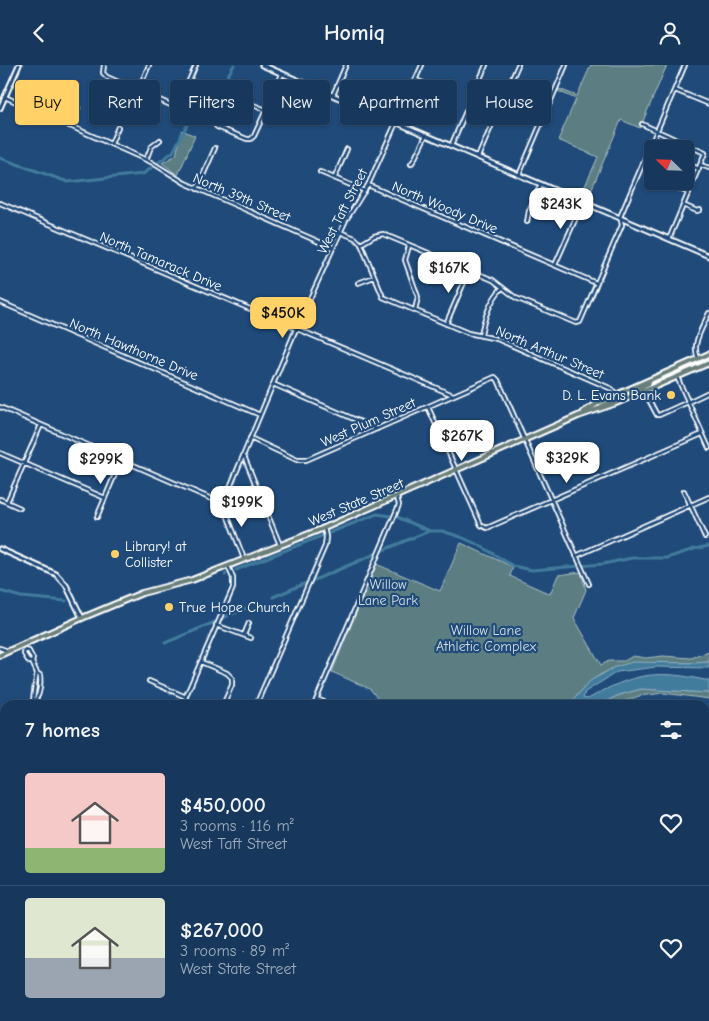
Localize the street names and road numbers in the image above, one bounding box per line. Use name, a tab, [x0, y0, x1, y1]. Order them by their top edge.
street label: West Taft Street	[314, 165, 372, 257]
street label: North 39th Street	[191, 169, 294, 226]
street label: North Woody Drive	[389, 178, 500, 237]
street label: North Tamarack Drive	[97, 228, 225, 295]
street label: North Hawthorne Drive	[67, 315, 201, 384]
street label: North Arthur Street	[493, 322, 607, 383]
street label: West Plum Street	[318, 394, 419, 451]
street label: West State Street	[306, 474, 407, 530]

